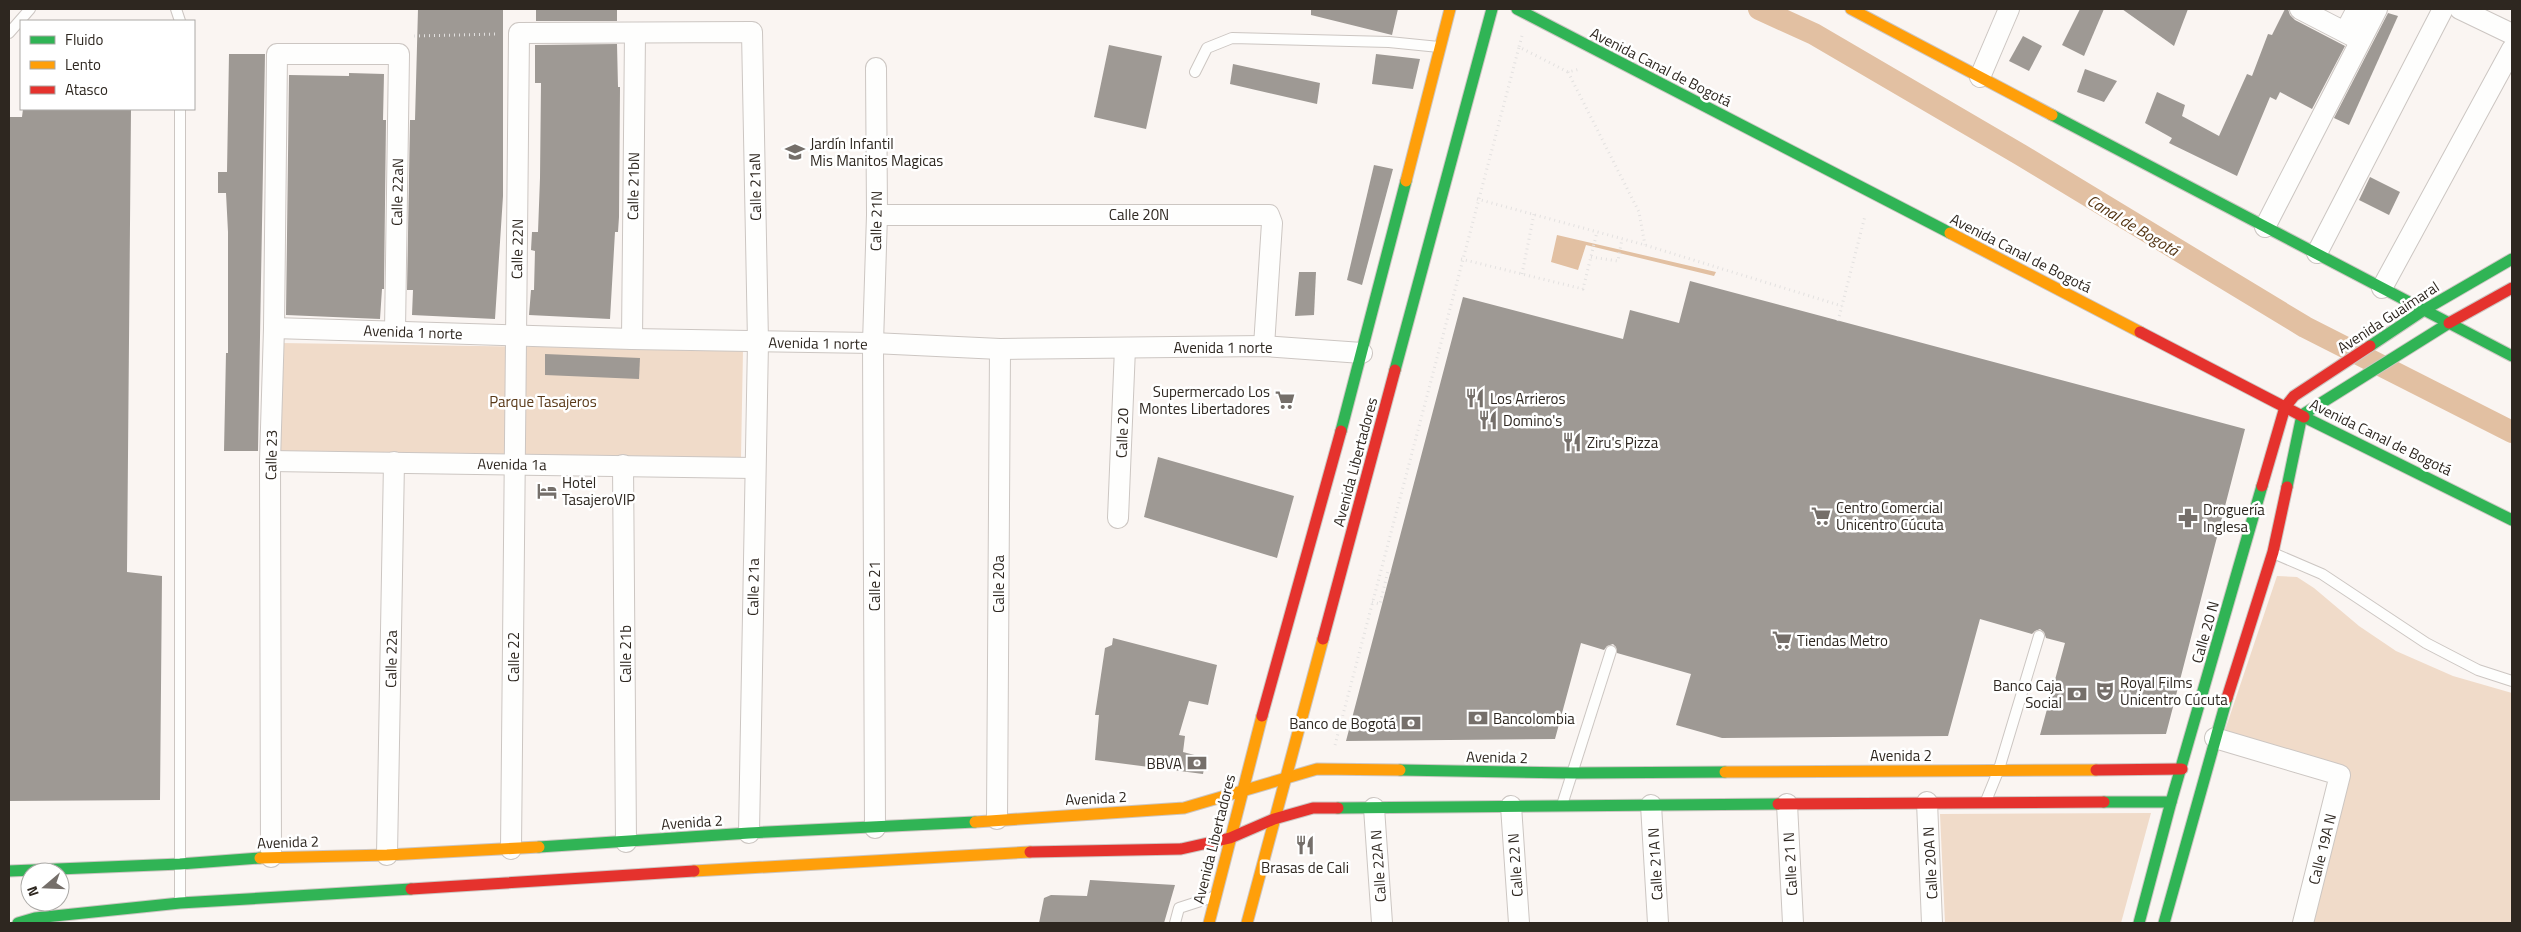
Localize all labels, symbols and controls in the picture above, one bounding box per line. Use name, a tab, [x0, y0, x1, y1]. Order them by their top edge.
legend	[20, 20, 195, 110]
street label: Avenida Canal de Bogotá	[1586, 21, 1736, 113]
text: Fluido	[65, 28, 104, 51]
text: Lento	[65, 53, 101, 76]
text: Atasco	[65, 78, 108, 101]
place label: Jardín Infantil Mis Manitos Magicas	[810, 132, 943, 172]
school or university icon: Jardín Infantil Mis Manitos Magicas	[784, 141, 806, 163]
street label: Calle 21bN	[621, 152, 645, 220]
street label: Calle 21aN	[743, 153, 767, 221]
street label: Calle 22aN	[385, 158, 409, 226]
water label: Canal de Bogotá	[2083, 188, 2185, 263]
street label: Calle 21N	[864, 191, 888, 251]
street label: Calle 20N	[1109, 203, 1169, 226]
street label: Avenida Canal de Bogotá	[1946, 207, 2096, 299]
street label: Calle 22N	[505, 219, 529, 279]
street label: Avenida Guaimaral	[2332, 275, 2444, 359]
street label: Avenida 1 norte	[363, 319, 463, 345]
street label: Avenida 1 norte	[768, 331, 868, 355]
street label: Avenida 1 norte	[1173, 336, 1273, 359]
place label: Supermercado Los Montes Libertadores	[1139, 380, 1270, 420]
restaurant icon: Los Arrieros	[1464, 387, 1486, 409]
place label: Los Arrieros	[1490, 387, 1565, 410]
supermarket icon: Supermercado Los Montes Libertadores	[1274, 389, 1296, 411]
park label: Parque Tasajeros	[489, 390, 597, 413]
street label: Avenida Canal de Bogotá	[2306, 393, 2456, 482]
street label: Avenida Libertadores	[1327, 395, 1383, 529]
street label: Calle 20	[1110, 407, 1134, 459]
restaurant icon: Domino's	[1477, 409, 1499, 431]
place label: Domino's	[1503, 409, 1562, 432]
street label: Calle 23	[259, 430, 283, 480]
restaurant icon: Ziru's Pizza	[1561, 431, 1583, 453]
place label: Ziru's Pizza	[1587, 431, 1659, 454]
street label: Avenida 1a	[477, 452, 547, 476]
place label: Hotel TasajeroVIP	[562, 471, 635, 511]
hotel icon: Hotel TasajeroVIP	[536, 480, 558, 502]
place label: Centro Comercial Unicentro Cúcuta	[1836, 496, 1944, 536]
place label: Droguería Inglesa	[2203, 498, 2265, 538]
supermarket icon: Centro Comercial Unicentro Cúcuta	[1810, 505, 1832, 527]
pharmacy icon: Droguería Inglesa	[2177, 507, 2199, 529]
street label: Calle 20a	[987, 555, 1010, 613]
street label: Calle 21a	[741, 557, 765, 616]
street label: Calle 21	[863, 561, 886, 611]
street label: Calle 20 N	[2185, 598, 2225, 666]
street label: Calle 21b	[614, 625, 637, 683]
street label: Calle 22a	[379, 629, 403, 688]
supermarket icon: Tiendas Metro	[1771, 629, 1793, 651]
place label: Tiendas Metro	[1797, 629, 1888, 652]
street label: Calle 22	[502, 632, 525, 682]
place label: Royal Films Unicentro Cúcuta	[2120, 671, 2228, 711]
place label: Banco Caja Social	[1993, 674, 2062, 714]
theatre icon: Royal Films Unicentro Cúcuta	[2094, 680, 2116, 702]
bank icon: Banco Caja Social	[2066, 683, 2088, 705]
bank icon: Bancolombia	[1467, 707, 1489, 729]
place label: Bancolombia	[1493, 707, 1575, 730]
place label: Banco de Bogotá	[1289, 712, 1396, 735]
bank icon: Banco de Bogotá	[1400, 712, 1422, 734]
street label: Avenida 2	[1870, 744, 1932, 767]
street label: Avenida 2	[1466, 745, 1528, 769]
place label: BBVA	[1146, 752, 1182, 775]
bank icon: BBVA	[1186, 752, 1208, 774]
street label: Avenida Libertadores	[1187, 772, 1241, 906]
street label: Avenida 2	[1065, 785, 1127, 811]
street label: Avenida 2	[660, 808, 724, 836]
street label: Calle 19A N	[2302, 811, 2342, 887]
street label: Calle 20A N	[1917, 826, 1943, 900]
street label: Calle 21A N	[1642, 827, 1668, 901]
street label: Avenida 2	[257, 829, 319, 855]
street label: Calle 22A N	[1364, 829, 1392, 903]
street label: Calle 22 N	[1501, 832, 1529, 898]
street label: Calle 21 N	[1777, 832, 1803, 896]
restaurant icon: Brasas de Cali	[1294, 834, 1316, 856]
place label: Brasas de Cali	[1261, 856, 1349, 879]
north arrow	[20, 862, 70, 912]
text: N	[21, 883, 44, 899]

